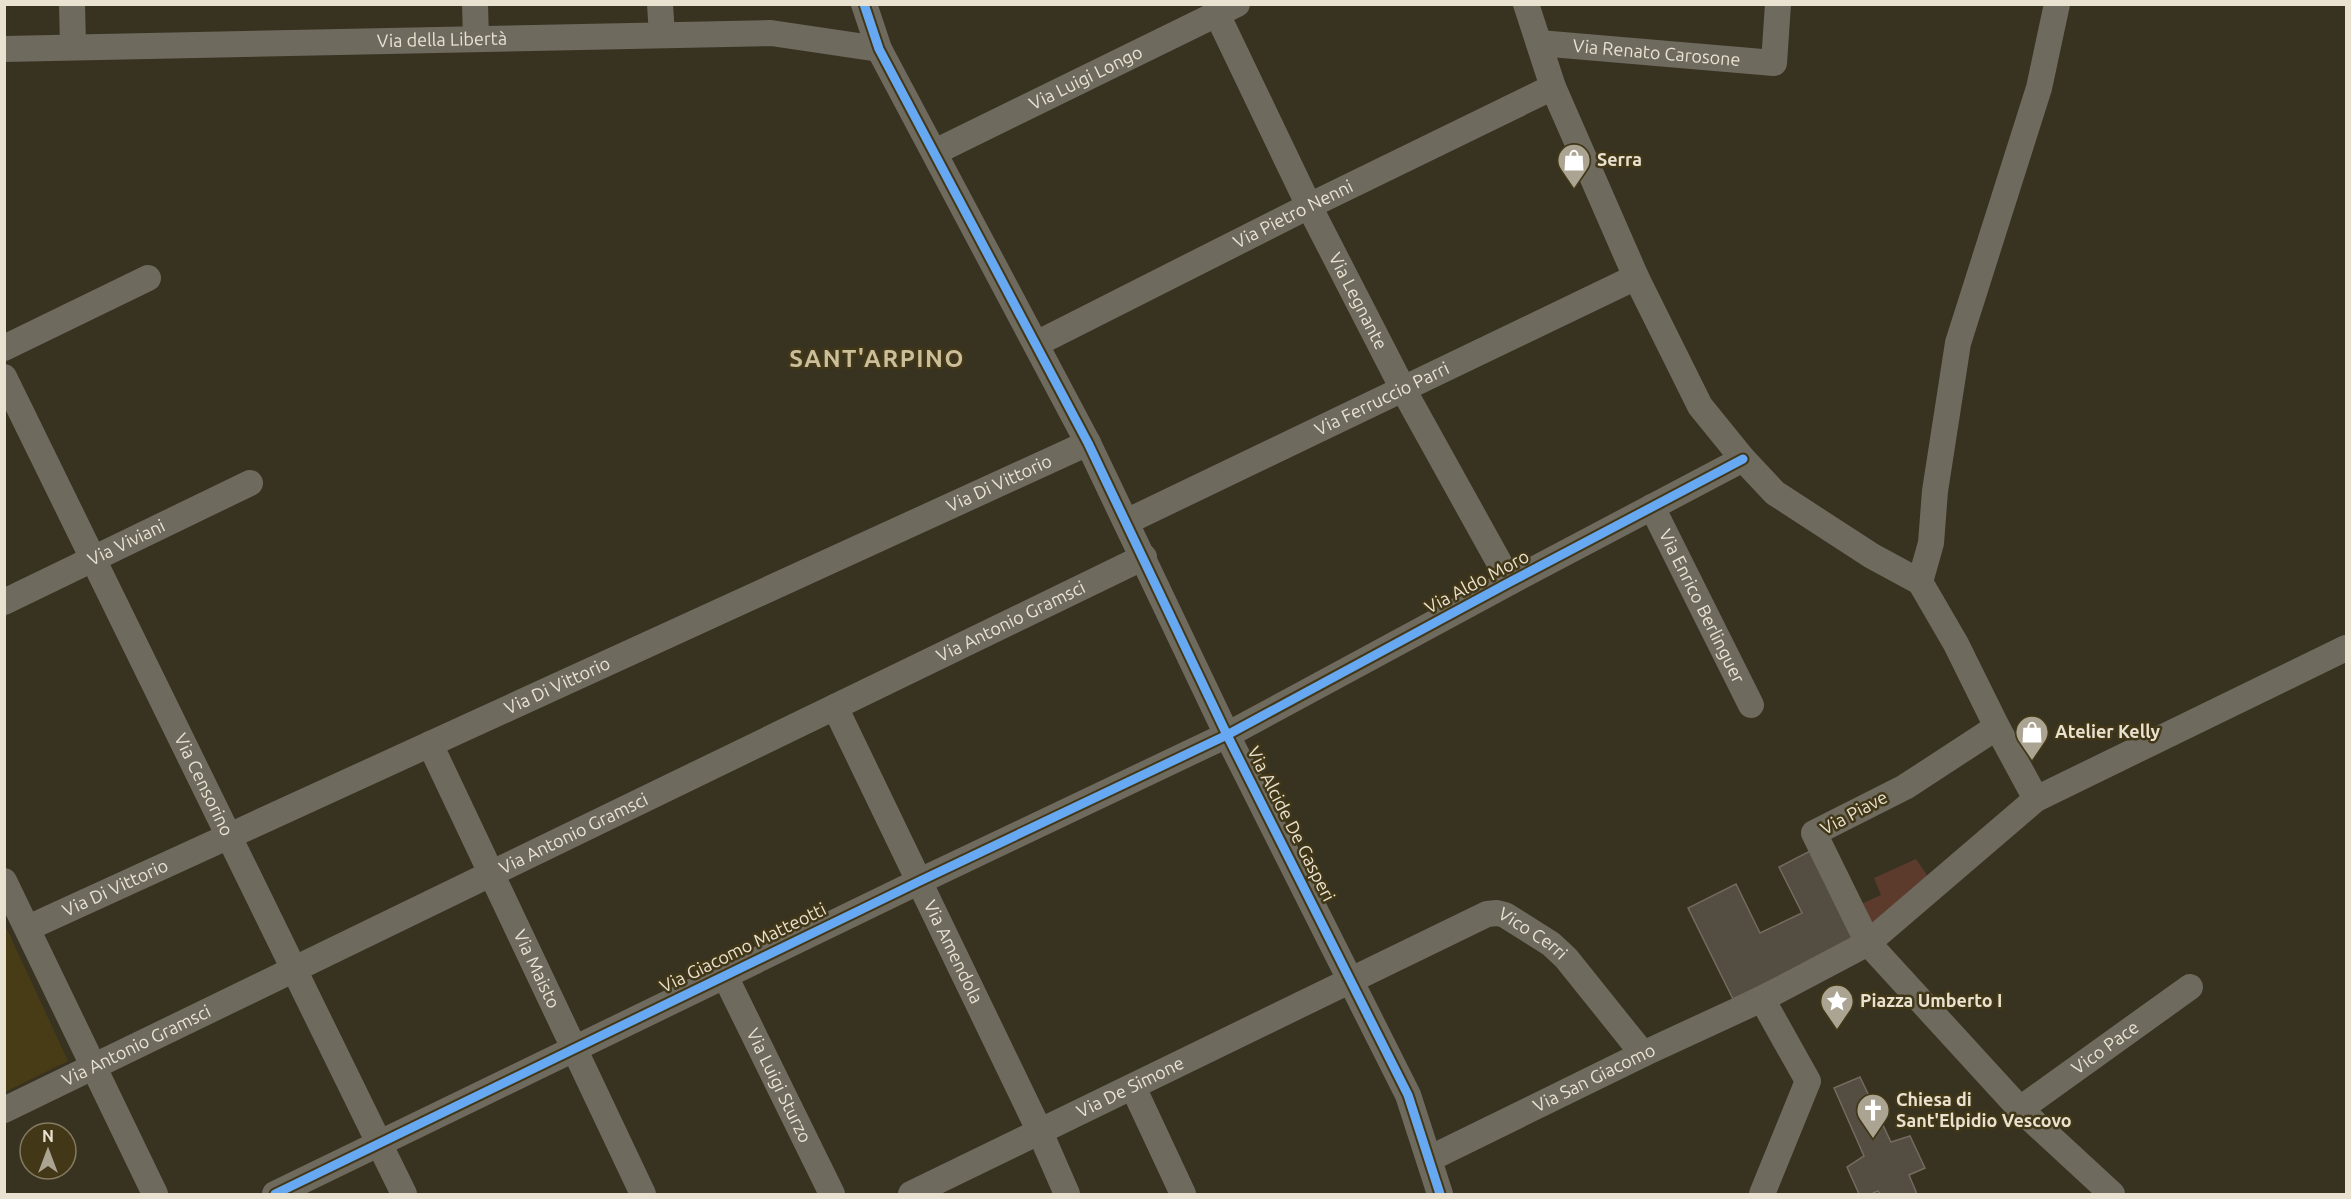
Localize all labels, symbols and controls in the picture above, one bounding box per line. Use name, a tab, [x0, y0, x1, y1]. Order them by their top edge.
street label: Via della Libertà	[377, 28, 507, 50]
street label: Via Renato Carosone	[1572, 35, 1741, 69]
street label: Via Luigi Longo	[1026, 41, 1145, 113]
shop icon: Serra	[1556, 142, 1592, 189]
place label: Serra	[1597, 149, 1642, 169]
street label: Via Pietro Nenni	[1230, 175, 1356, 252]
street label: Via Legnante	[1326, 249, 1392, 353]
district label: SANT'ARPINO	[789, 345, 965, 372]
street label: Via Ferruccio Parri	[1311, 357, 1452, 439]
street label: Via Di Vittorio	[943, 450, 1055, 515]
street label: Via Viviani	[84, 515, 168, 569]
street label: Via Enrico Berlinguer	[1656, 526, 1749, 686]
street label: Via Aldo Moro	[1421, 545, 1532, 617]
street label: Via Antonio Gramsci	[933, 576, 1088, 665]
street label: Via Di Vittorio	[501, 652, 613, 718]
shop icon: Atelier Kelly	[2014, 714, 2050, 761]
place label: Atelier Kelly	[2055, 721, 2160, 741]
street label: Via Censorino	[171, 730, 238, 839]
street label: Via Alcide De Gasperi	[1244, 743, 1340, 904]
street label: Via Piave	[1817, 786, 1890, 838]
street label: Via Antonio Gramsci	[495, 788, 651, 877]
street label: Via Di Vittorio	[59, 854, 171, 920]
street label: Via Amendola	[921, 897, 987, 1006]
street label: Via Giacomo Matteotti	[656, 898, 829, 996]
street label: Vico Cerri	[1495, 903, 1572, 963]
street label: Via Maisto	[510, 926, 565, 1011]
place icon: Piazza Umberto I	[1819, 983, 1855, 1030]
place label: Piazza Umberto I	[1860, 990, 2002, 1010]
street label: Via Antonio Gramsci	[58, 1000, 213, 1089]
street label: Vico Pace	[2067, 1016, 2142, 1078]
street label: Via Luigi Sturzo	[743, 1025, 816, 1145]
street label: Via San Giacomo	[1529, 1039, 1658, 1115]
street label: Via De Simone	[1073, 1052, 1187, 1121]
place label: Chiesa di Sant'Elpidio Vescovo	[1896, 1089, 2072, 1130]
church icon: Chiesa di Sant'Elpidio Vescovo	[1855, 1092, 1891, 1139]
north arrow	[18, 1121, 78, 1181]
text: N	[42, 1127, 54, 1145]

